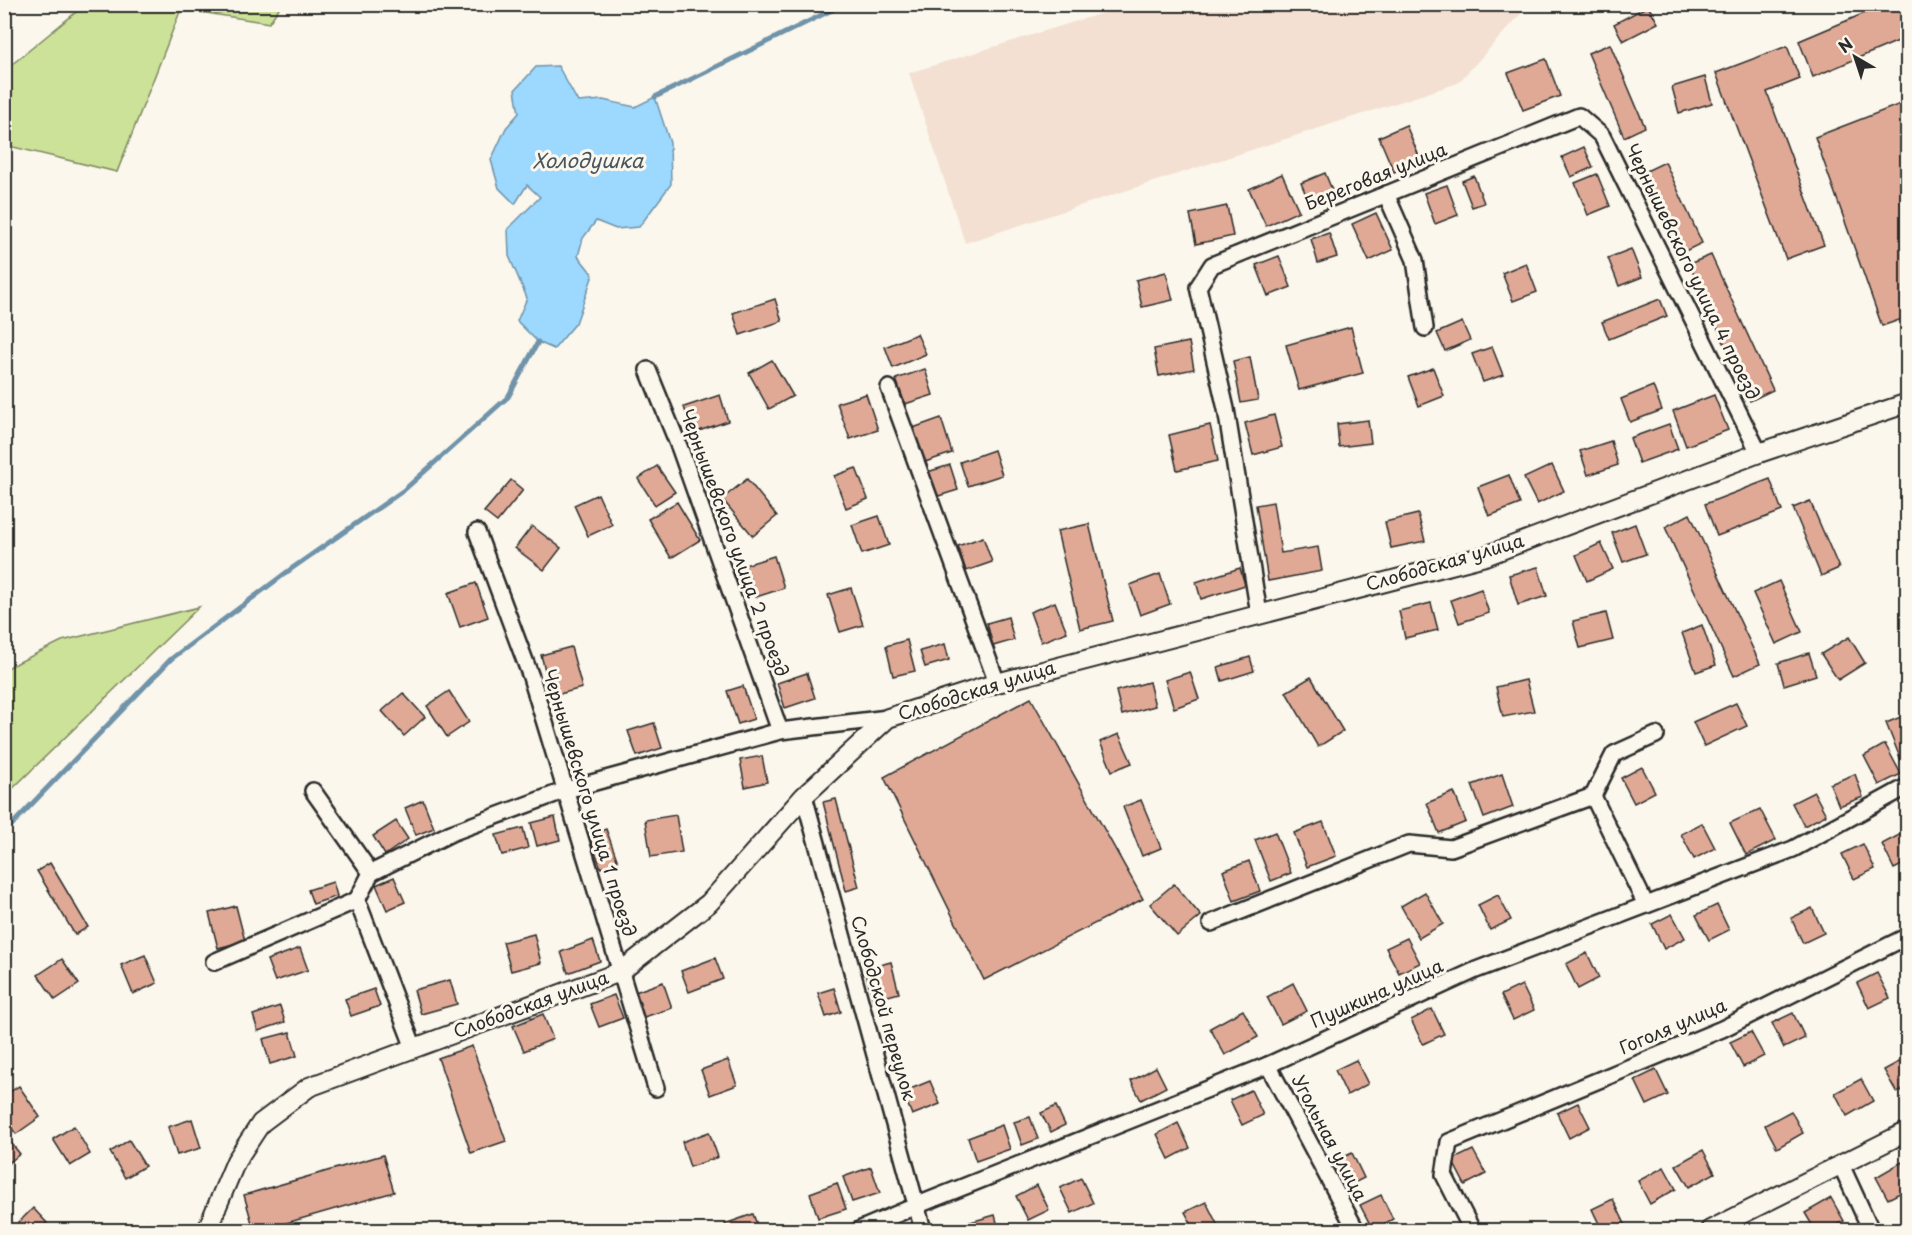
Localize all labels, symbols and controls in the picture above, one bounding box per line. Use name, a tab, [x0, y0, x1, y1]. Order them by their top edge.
north arrow	[1825, 27, 1885, 87]
text: N	[1832, 31, 1857, 58]
street label: Береговая улица	[1300, 135, 1451, 216]
street label: Чернышевского улица 4 проезд	[1619, 139, 1767, 404]
water label: Холодушка	[533, 145, 645, 175]
street label: Чернышевского улица 2 проезд	[674, 405, 797, 680]
street label: Слободская улица	[1362, 526, 1528, 597]
street label: Слободская улица	[894, 653, 1059, 726]
street label: Чернышевского улица 1 проезд	[537, 665, 644, 940]
street label: Слободской переулок	[845, 912, 924, 1104]
street label: Пушкина улица	[1306, 951, 1448, 1034]
street label: Слободская улица	[449, 963, 613, 1044]
street label: Гоголя улица	[1614, 991, 1731, 1060]
street label: Угольная улица	[1286, 1069, 1375, 1206]

